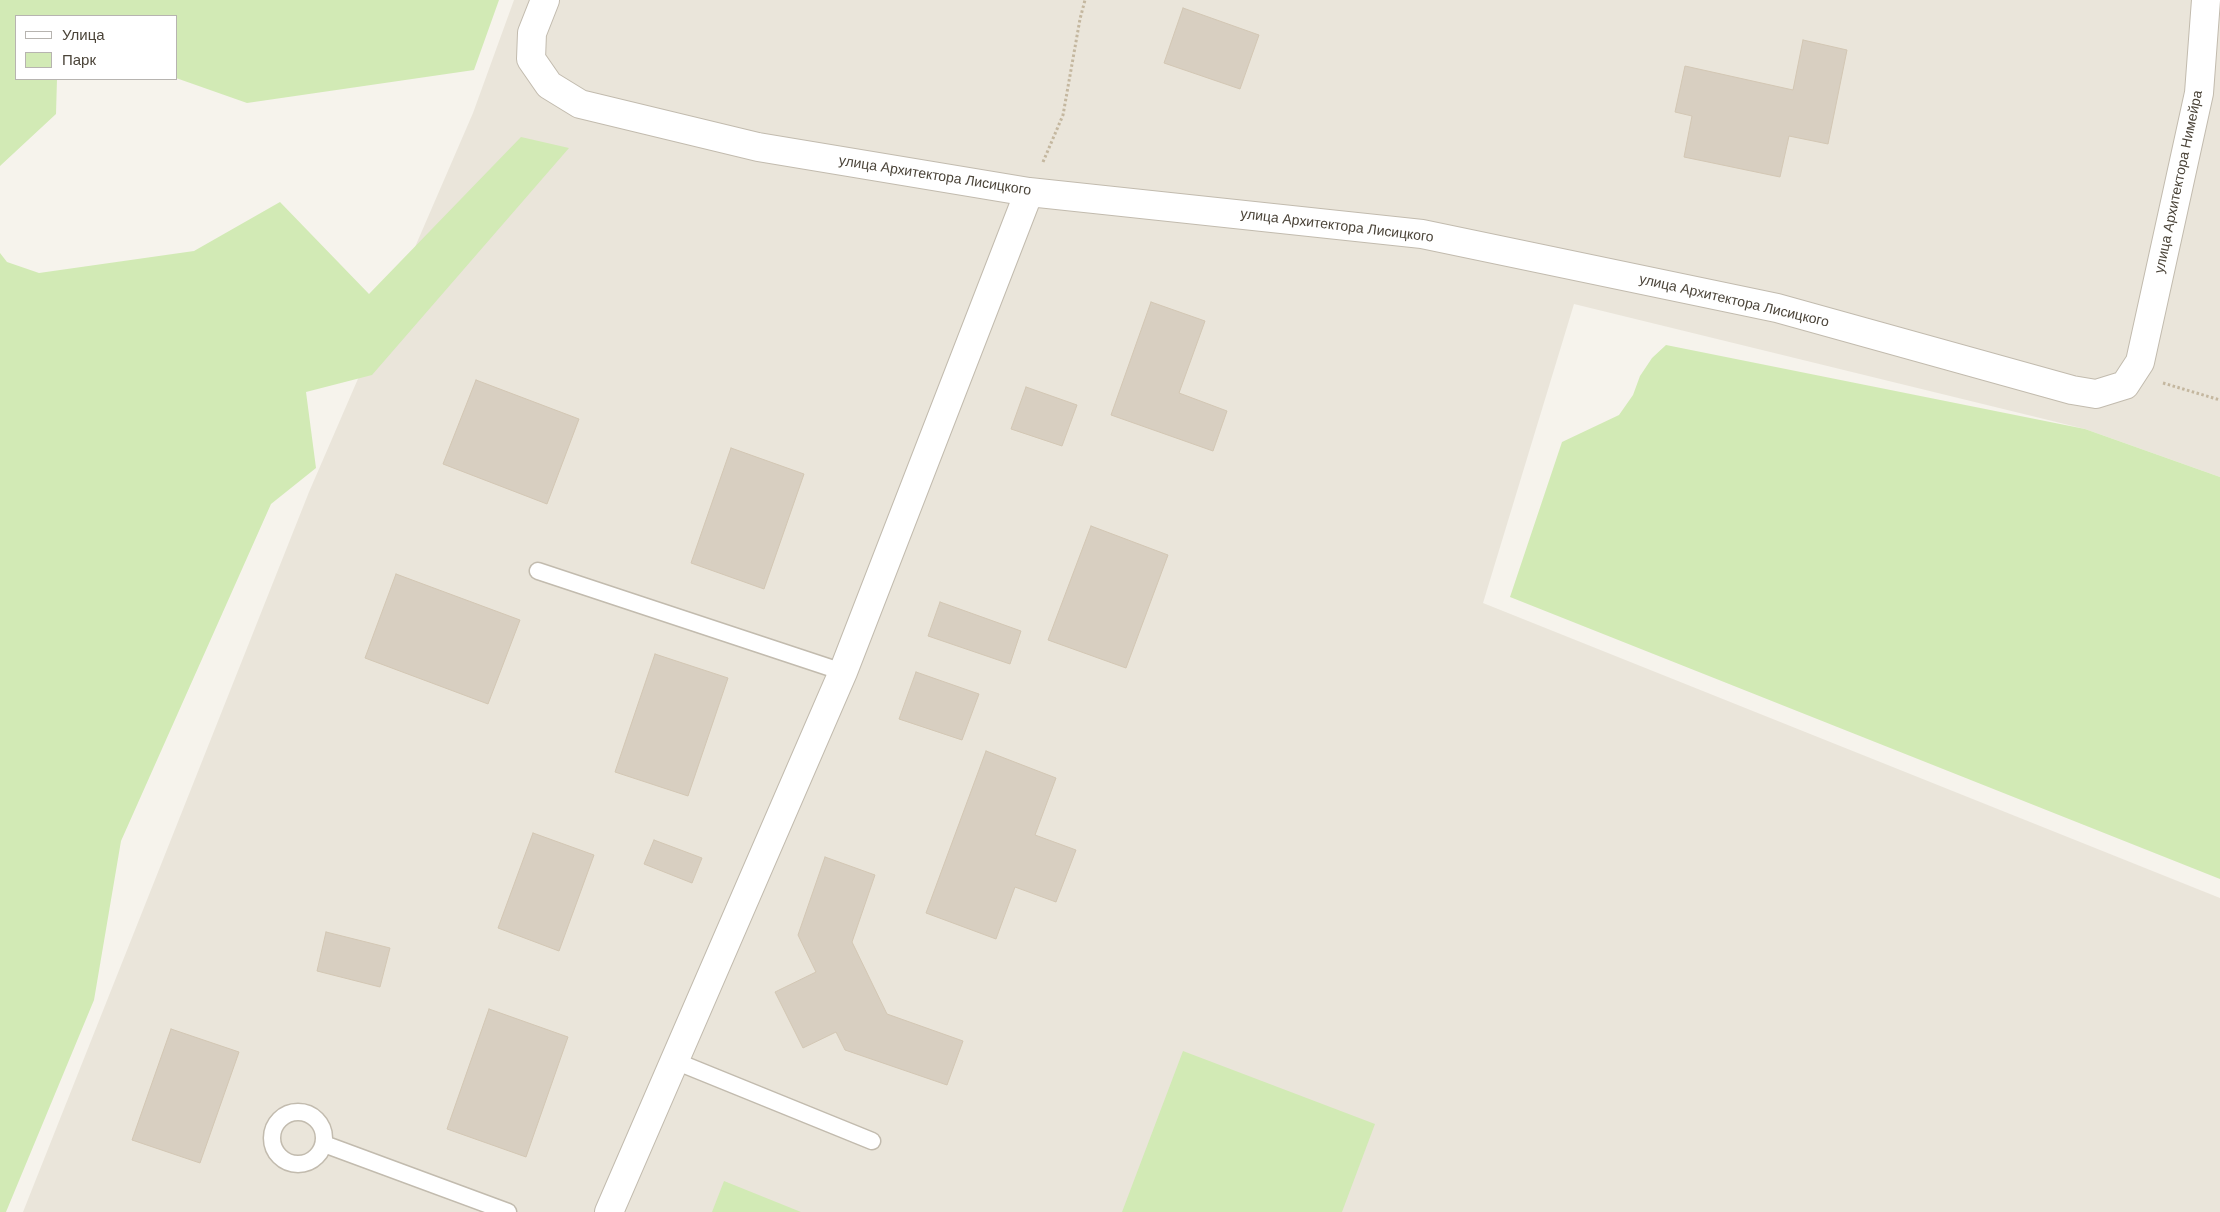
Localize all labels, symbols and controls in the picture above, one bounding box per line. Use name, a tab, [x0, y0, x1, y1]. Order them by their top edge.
legend	[15, 15, 178, 80]
text: Улица	[62, 26, 105, 43]
text: Парк	[62, 51, 96, 68]
street label: улица Архитектора Нимейра	[2151, 89, 2207, 275]
street label: улица Архитектора Лисицкого	[838, 152, 1032, 200]
street label: улица Архитектора Лисицкого	[1239, 206, 1435, 246]
street label: улица Архитектора Лисицкого	[1637, 271, 1831, 331]

